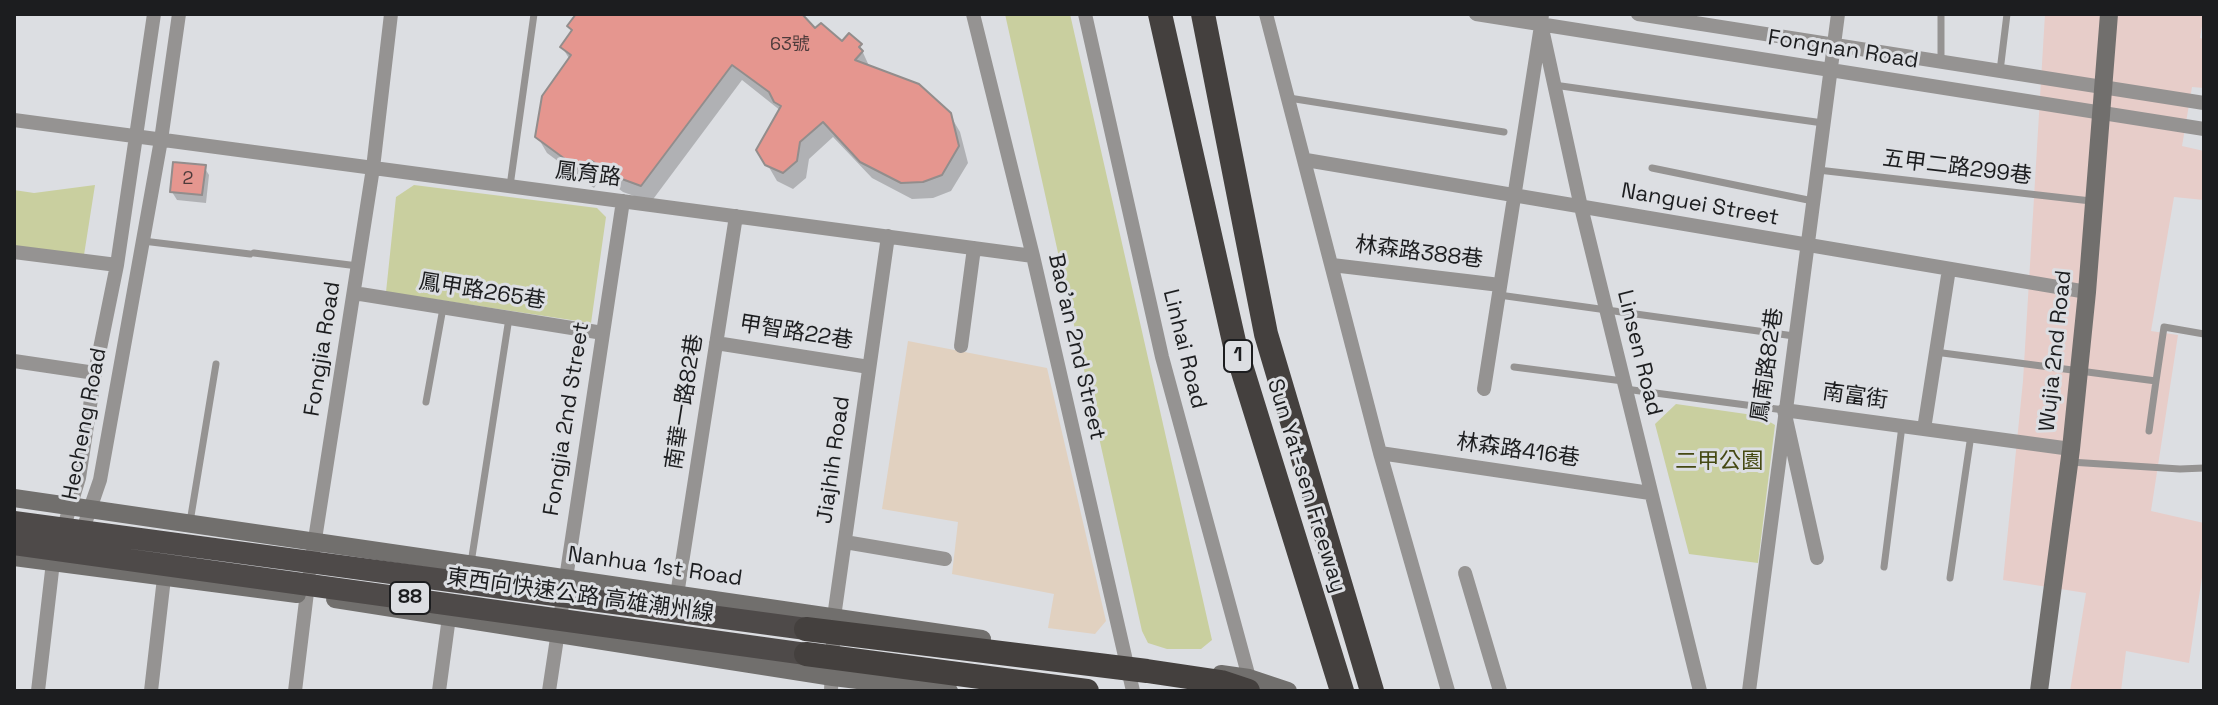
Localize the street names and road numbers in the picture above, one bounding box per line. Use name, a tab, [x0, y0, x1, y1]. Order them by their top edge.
street label: Fongnan Road	[1766, 25, 1920, 75]
street label: 五甲二路299巷	[1881, 146, 2033, 190]
street label: 鳳育路	[554, 158, 622, 192]
street label: Nanguei Street	[1619, 178, 1781, 232]
street label: 林森路388巷	[1354, 232, 1484, 274]
street label: Bao'an 2nd Street	[1042, 251, 1110, 443]
street label: 鳳甲路265巷	[417, 269, 547, 315]
street label: Wujia 2nd Road	[2034, 269, 2078, 433]
street label: Fongjia Road	[299, 280, 347, 418]
street label: Linhai Road	[1156, 287, 1212, 411]
street label: Linsen Road	[1611, 287, 1667, 419]
street label: 鳳南路82巷	[1747, 306, 1789, 424]
street label: 甲智路22巷	[737, 311, 855, 355]
street label: Fongjia 2nd Street	[539, 320, 595, 518]
street label: 南華一路82巷	[661, 332, 709, 472]
road number: 1	[1224, 340, 1252, 372]
street label: Hecheng Road	[57, 346, 113, 502]
street label: Sun Yat-sen Freeway	[1261, 376, 1351, 596]
street label: 南富街	[1820, 379, 1890, 415]
street label: Jiajhih Road	[812, 395, 856, 525]
street label: 林森路416巷	[1455, 429, 1581, 473]
street label: Nanhua 1st Road	[566, 542, 744, 592]
street label: 東西向快速公路 高雄潮州線	[445, 564, 715, 628]
road number: 88	[390, 582, 430, 614]

